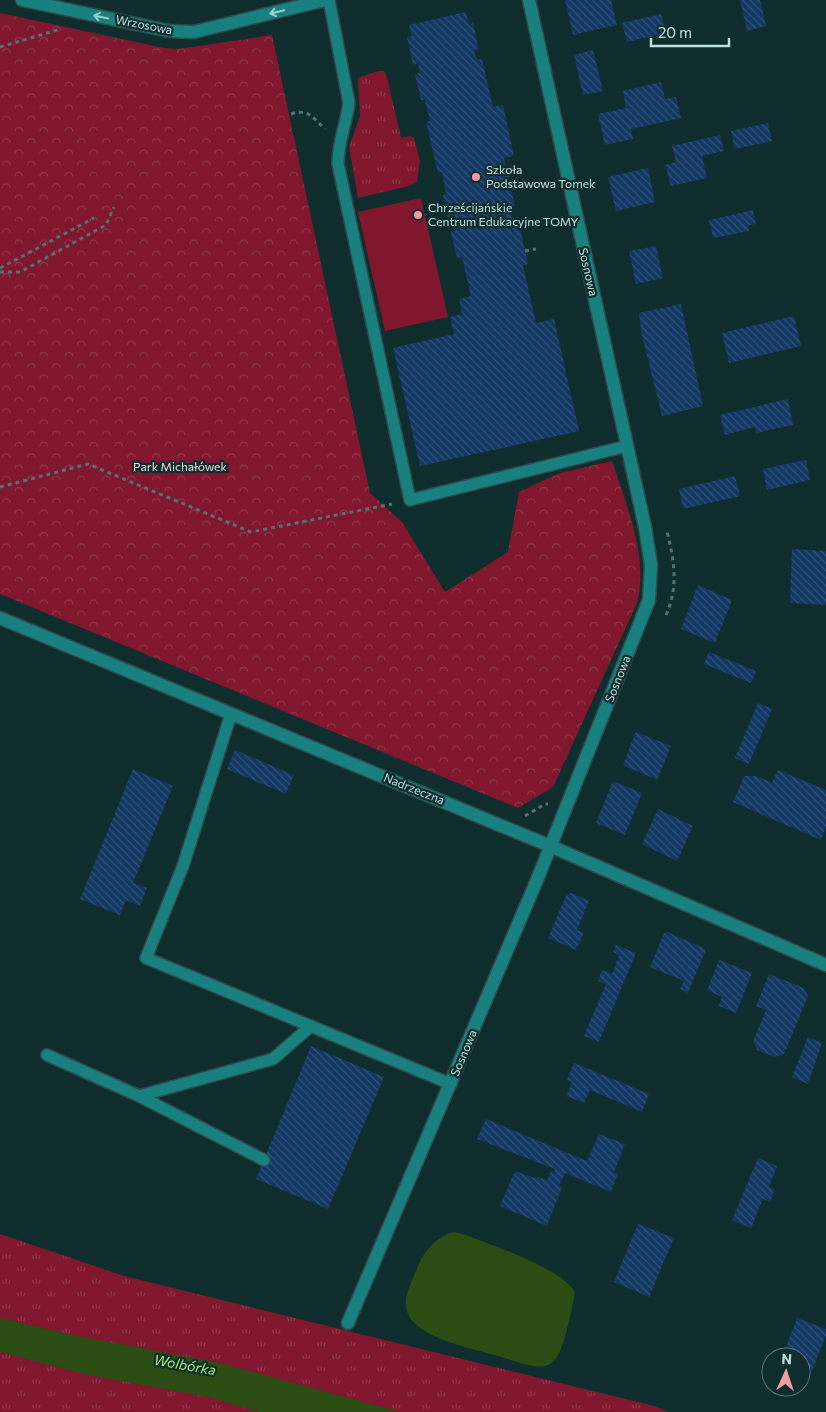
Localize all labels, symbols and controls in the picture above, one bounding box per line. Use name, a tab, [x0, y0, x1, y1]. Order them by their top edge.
one-way arrow	[270, 8, 286, 17]
one-way arrow	[94, 12, 110, 21]
street label: Wrzosowa	[115, 12, 174, 36]
scale bar	[651, 15, 728, 47]
text: 20 m	[658, 23, 692, 41]
place label: Szkoła Podstawowa Tomek	[486, 162, 596, 190]
marker: Szkoła Podstawowa Tomek	[470, 171, 482, 183]
place label: Chrześcijańskie Centrum Edukacyjne TOMY	[428, 200, 579, 228]
marker: Chrześcijańskie Centrum Edukacyjne TOMY	[412, 209, 424, 221]
street label: Sosnowa	[577, 246, 601, 297]
park label: Park Michałówek	[133, 459, 227, 473]
street label: Sosnowa	[601, 653, 633, 704]
street label: Nadrzeczna	[382, 770, 447, 807]
street label: Sosnowa	[447, 1027, 479, 1078]
north arrow	[761, 1347, 811, 1397]
text: N	[781, 1350, 792, 1367]
water label: Wolbórka	[153, 1351, 217, 1378]

